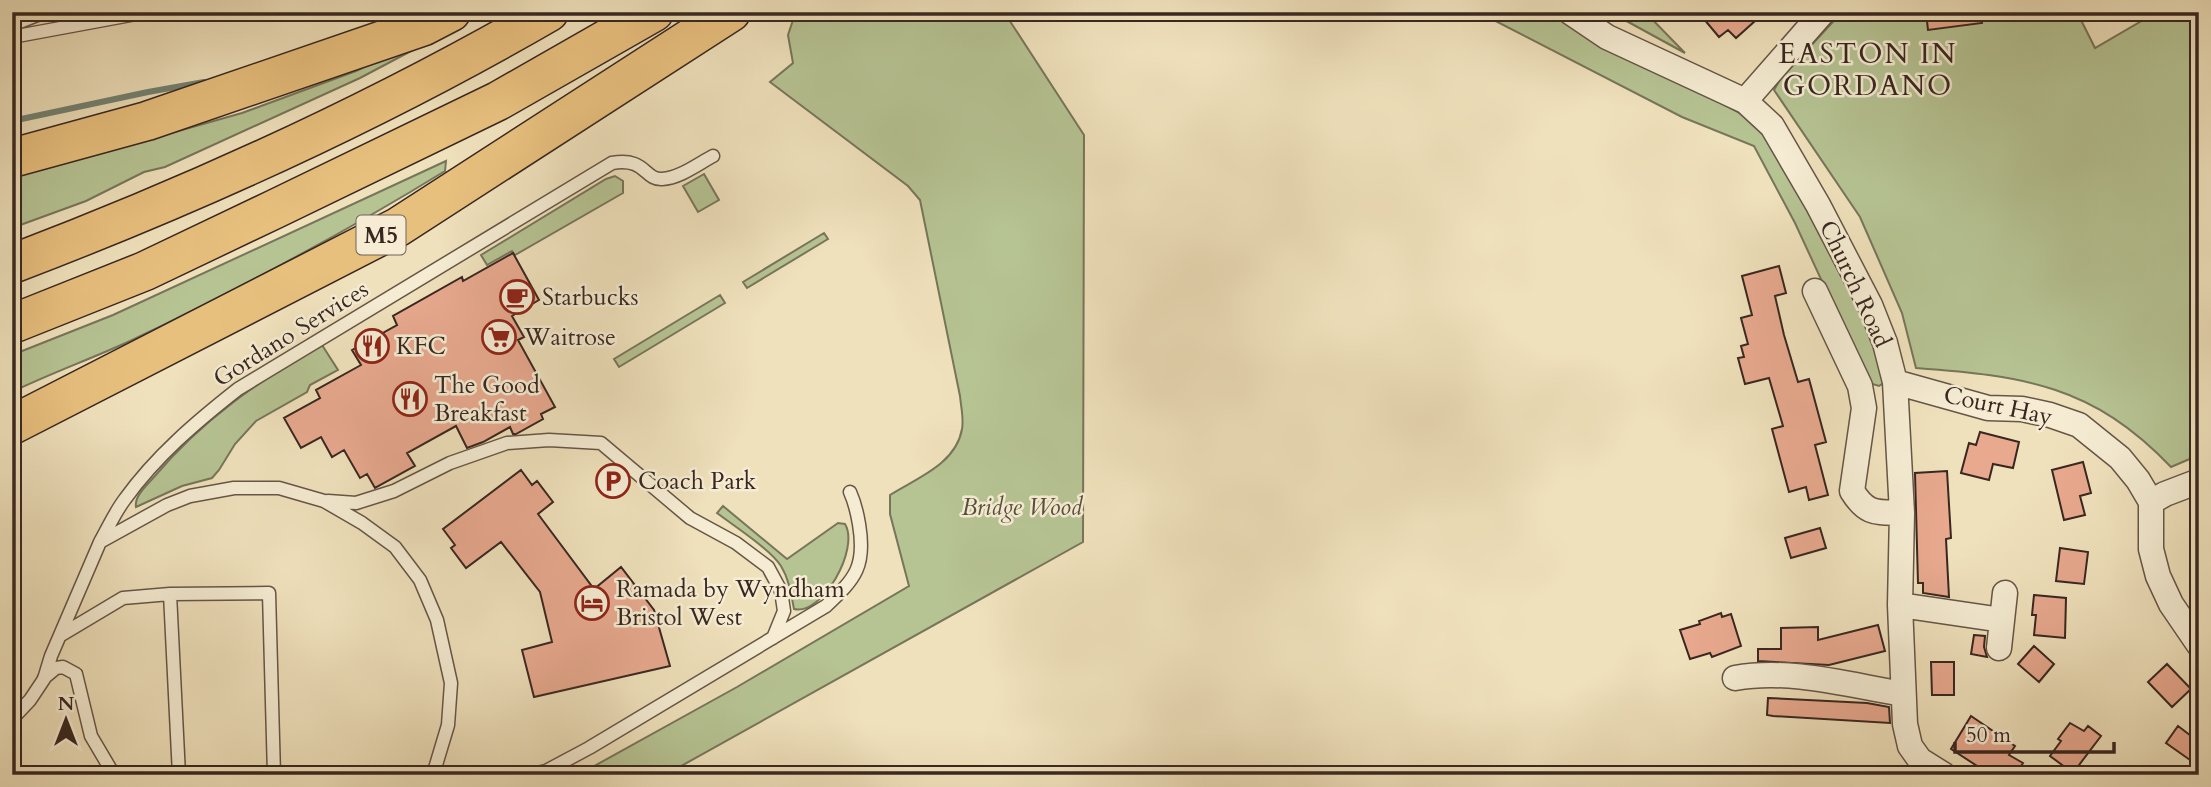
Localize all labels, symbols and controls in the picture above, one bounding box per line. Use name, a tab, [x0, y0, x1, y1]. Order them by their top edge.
district label: EASTON IN GORDANO	[1779, 35, 1957, 105]
street label: Church Road	[1811, 215, 1899, 353]
road number: M5	[356, 216, 406, 254]
street label: Gordano Services	[207, 273, 375, 395]
cafe icon: Starbucks	[498, 278, 536, 316]
place label: Starbucks	[542, 281, 639, 314]
supermarket icon: Waitrose	[480, 318, 518, 356]
place label: Waitrose	[523, 321, 616, 354]
restaurant icon: KFC	[353, 327, 391, 365]
place label: KFC	[396, 330, 446, 363]
place label: The Good Breakfast	[434, 369, 540, 430]
street label: Court Hay	[1941, 378, 2056, 434]
restaurant icon: The Good Breakfast	[391, 380, 429, 418]
parking icon: Coach Park	[594, 462, 632, 500]
place label: Coach Park	[638, 465, 757, 498]
park label: Bridge Wood	[962, 491, 1084, 524]
place label: Ramada by Wyndham Bristol West	[616, 573, 845, 634]
hotel icon: Ramada by Wyndham Bristol West	[573, 584, 611, 622]
north arrow	[32, 686, 102, 756]
text: N	[58, 691, 75, 717]
scale bar	[1955, 710, 2115, 754]
text: 50 m	[1966, 721, 2011, 750]

